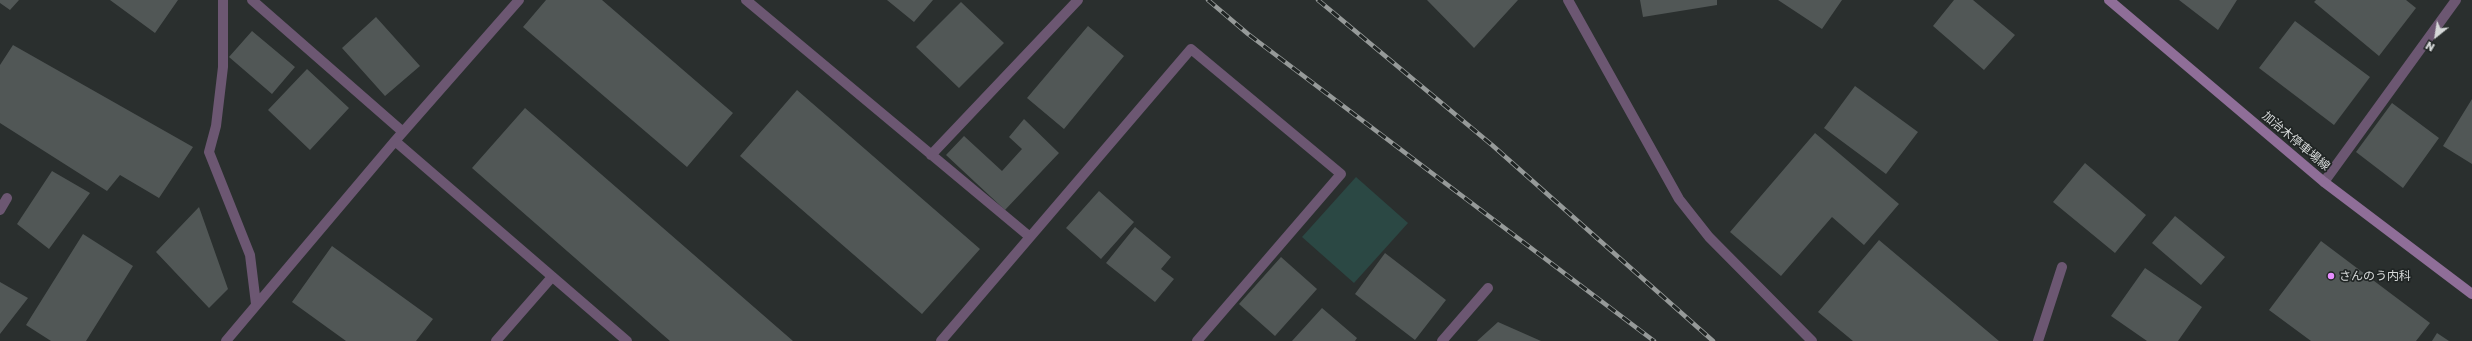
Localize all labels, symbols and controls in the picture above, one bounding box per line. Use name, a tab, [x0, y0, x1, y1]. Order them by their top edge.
north arrow	[2416, 16, 2456, 56]
text: N	[2423, 39, 2437, 55]
street label: 加治木停車場線	[2259, 108, 2333, 174]
place label: さんのう内科	[2339, 269, 2411, 283]
marker: さんのう内科	[2326, 271, 2336, 281]

